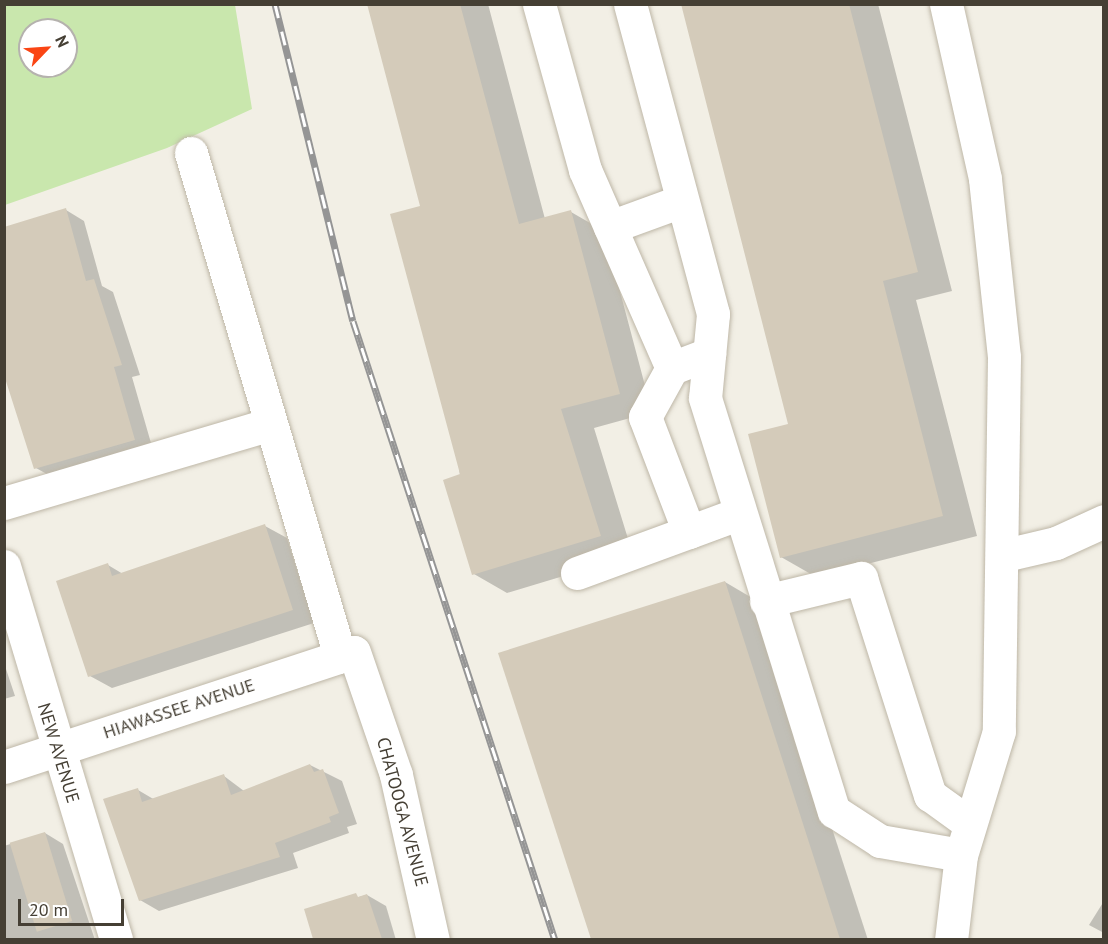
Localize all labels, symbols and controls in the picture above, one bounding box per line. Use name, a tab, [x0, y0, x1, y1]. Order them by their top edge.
north arrow	[18, 18, 78, 78]
text: N	[51, 32, 74, 50]
street label: HIAWASSEE AVENUE	[100, 674, 258, 744]
street label: NEW AVENUE	[32, 700, 84, 806]
street label: CHATOOGA AVENUE	[372, 734, 432, 890]
scale bar	[21, 887, 128, 925]
text: 20 m	[29, 898, 68, 921]

